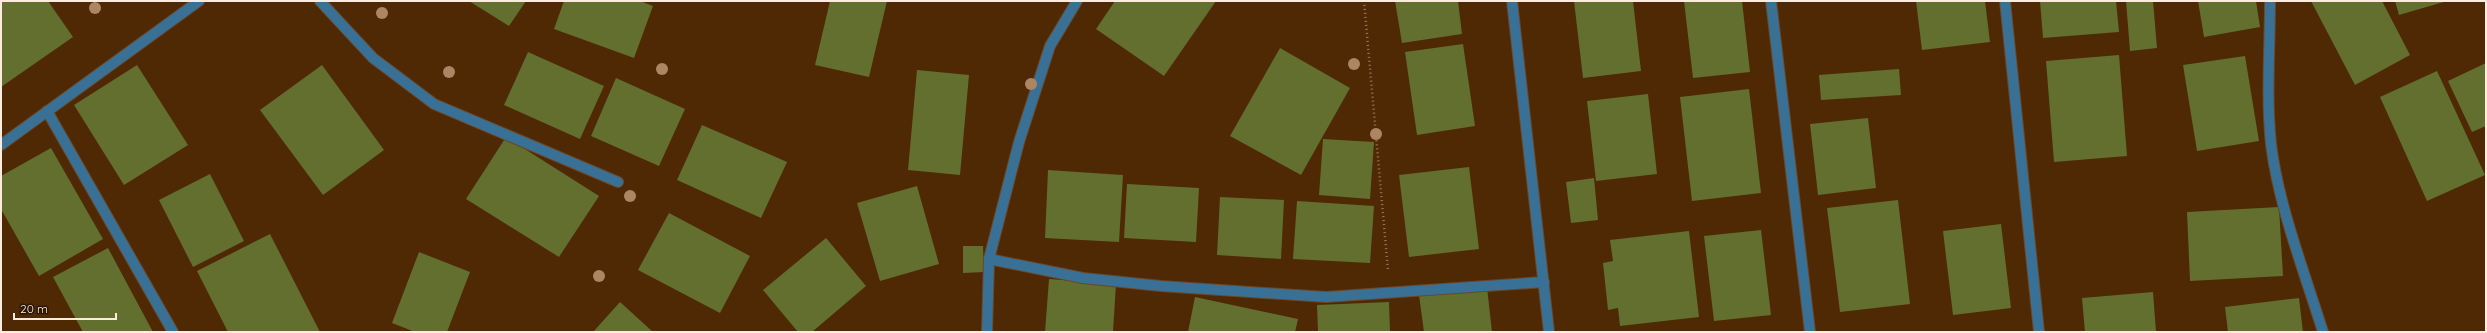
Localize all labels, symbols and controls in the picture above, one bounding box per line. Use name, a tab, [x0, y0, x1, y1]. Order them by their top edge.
scale bar	[14, 295, 116, 321]
text: 20 m	[20, 301, 48, 316]

